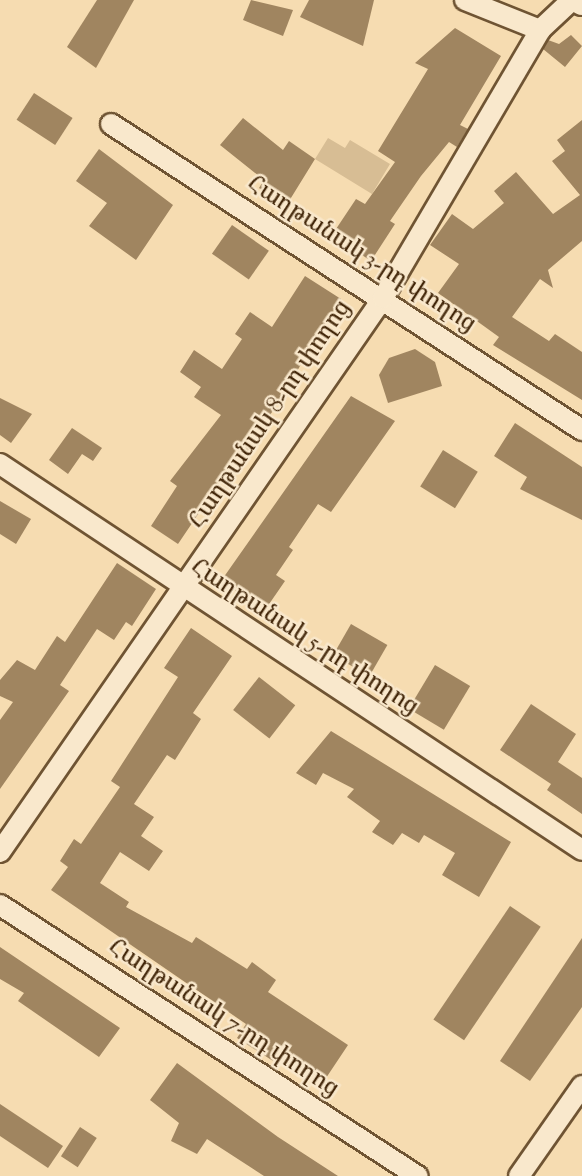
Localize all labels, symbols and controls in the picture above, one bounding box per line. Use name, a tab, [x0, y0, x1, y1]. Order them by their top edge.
street label: Հաղթանակ 3-րդ փողոց	[241, 170, 481, 340]
street label: Հաղթանակ 8-րդ փողոց	[184, 295, 358, 535]
street label: Հաղթանակ 5-րդ փողոց	[185, 554, 423, 722]
street label: Հաղթանակ 7-րդ փողոց	[102, 934, 344, 1104]

